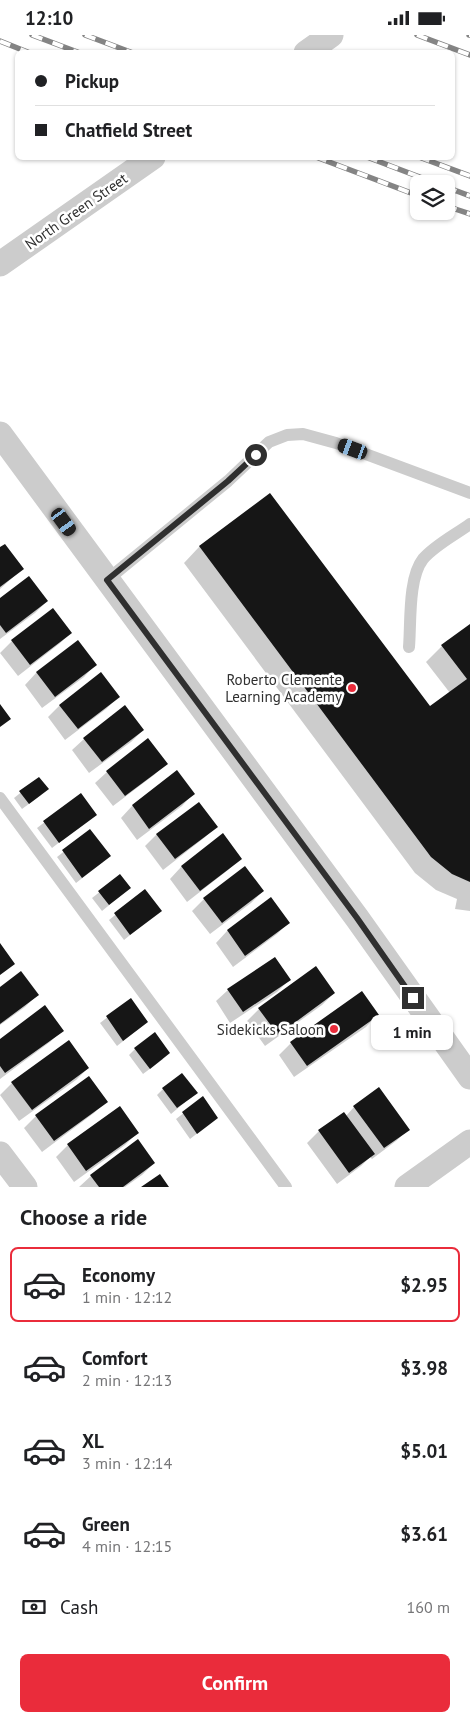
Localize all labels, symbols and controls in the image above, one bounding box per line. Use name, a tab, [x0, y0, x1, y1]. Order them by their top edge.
text: 12:10	[25, 6, 73, 30]
text: Pickup	[65, 69, 119, 93]
text: Chatfield Street	[65, 118, 192, 142]
street label: North Green Street	[21, 169, 131, 253]
map controls	[410, 175, 455, 220]
button: layers	[410, 175, 455, 220]
car	[336, 437, 369, 461]
route start	[245, 444, 267, 466]
car	[49, 505, 78, 539]
place label: Roberto Clemente Learning Academy	[225, 670, 342, 706]
marker: Roberto Clemente Learning Academy	[346, 682, 358, 694]
route end	[402, 987, 424, 1009]
callout: 1 min	[372, 1015, 454, 1051]
place label: Sidekicks Saloon	[217, 1020, 324, 1039]
text: 1 min	[392, 1022, 432, 1042]
marker: Sidekicks Saloon	[328, 1023, 340, 1035]
text: Choose a ride	[20, 1203, 147, 1231]
icon: car	[22, 1262, 67, 1307]
text: Economy	[82, 1263, 155, 1287]
text: $2.95	[400, 1273, 448, 1297]
text: 1 min · 12:12	[82, 1287, 172, 1307]
icon: car	[22, 1345, 67, 1390]
text: Comfort	[82, 1346, 148, 1370]
text: $3.98	[400, 1356, 448, 1380]
text: 2 min · 12:13	[82, 1370, 172, 1390]
icon: car	[22, 1428, 67, 1473]
text: XL	[82, 1429, 104, 1453]
text: $5.01	[400, 1439, 448, 1463]
text: 3 min · 12:14	[82, 1453, 172, 1473]
icon: car	[22, 1511, 67, 1556]
text: Green	[82, 1512, 130, 1536]
text: $3.61	[400, 1522, 448, 1546]
text: 4 min · 12:15	[82, 1536, 172, 1556]
icon: cash	[20, 1593, 48, 1621]
text: Cash	[60, 1595, 98, 1619]
text: 160 m	[407, 1597, 450, 1617]
button: Confirm	[20, 1654, 450, 1712]

